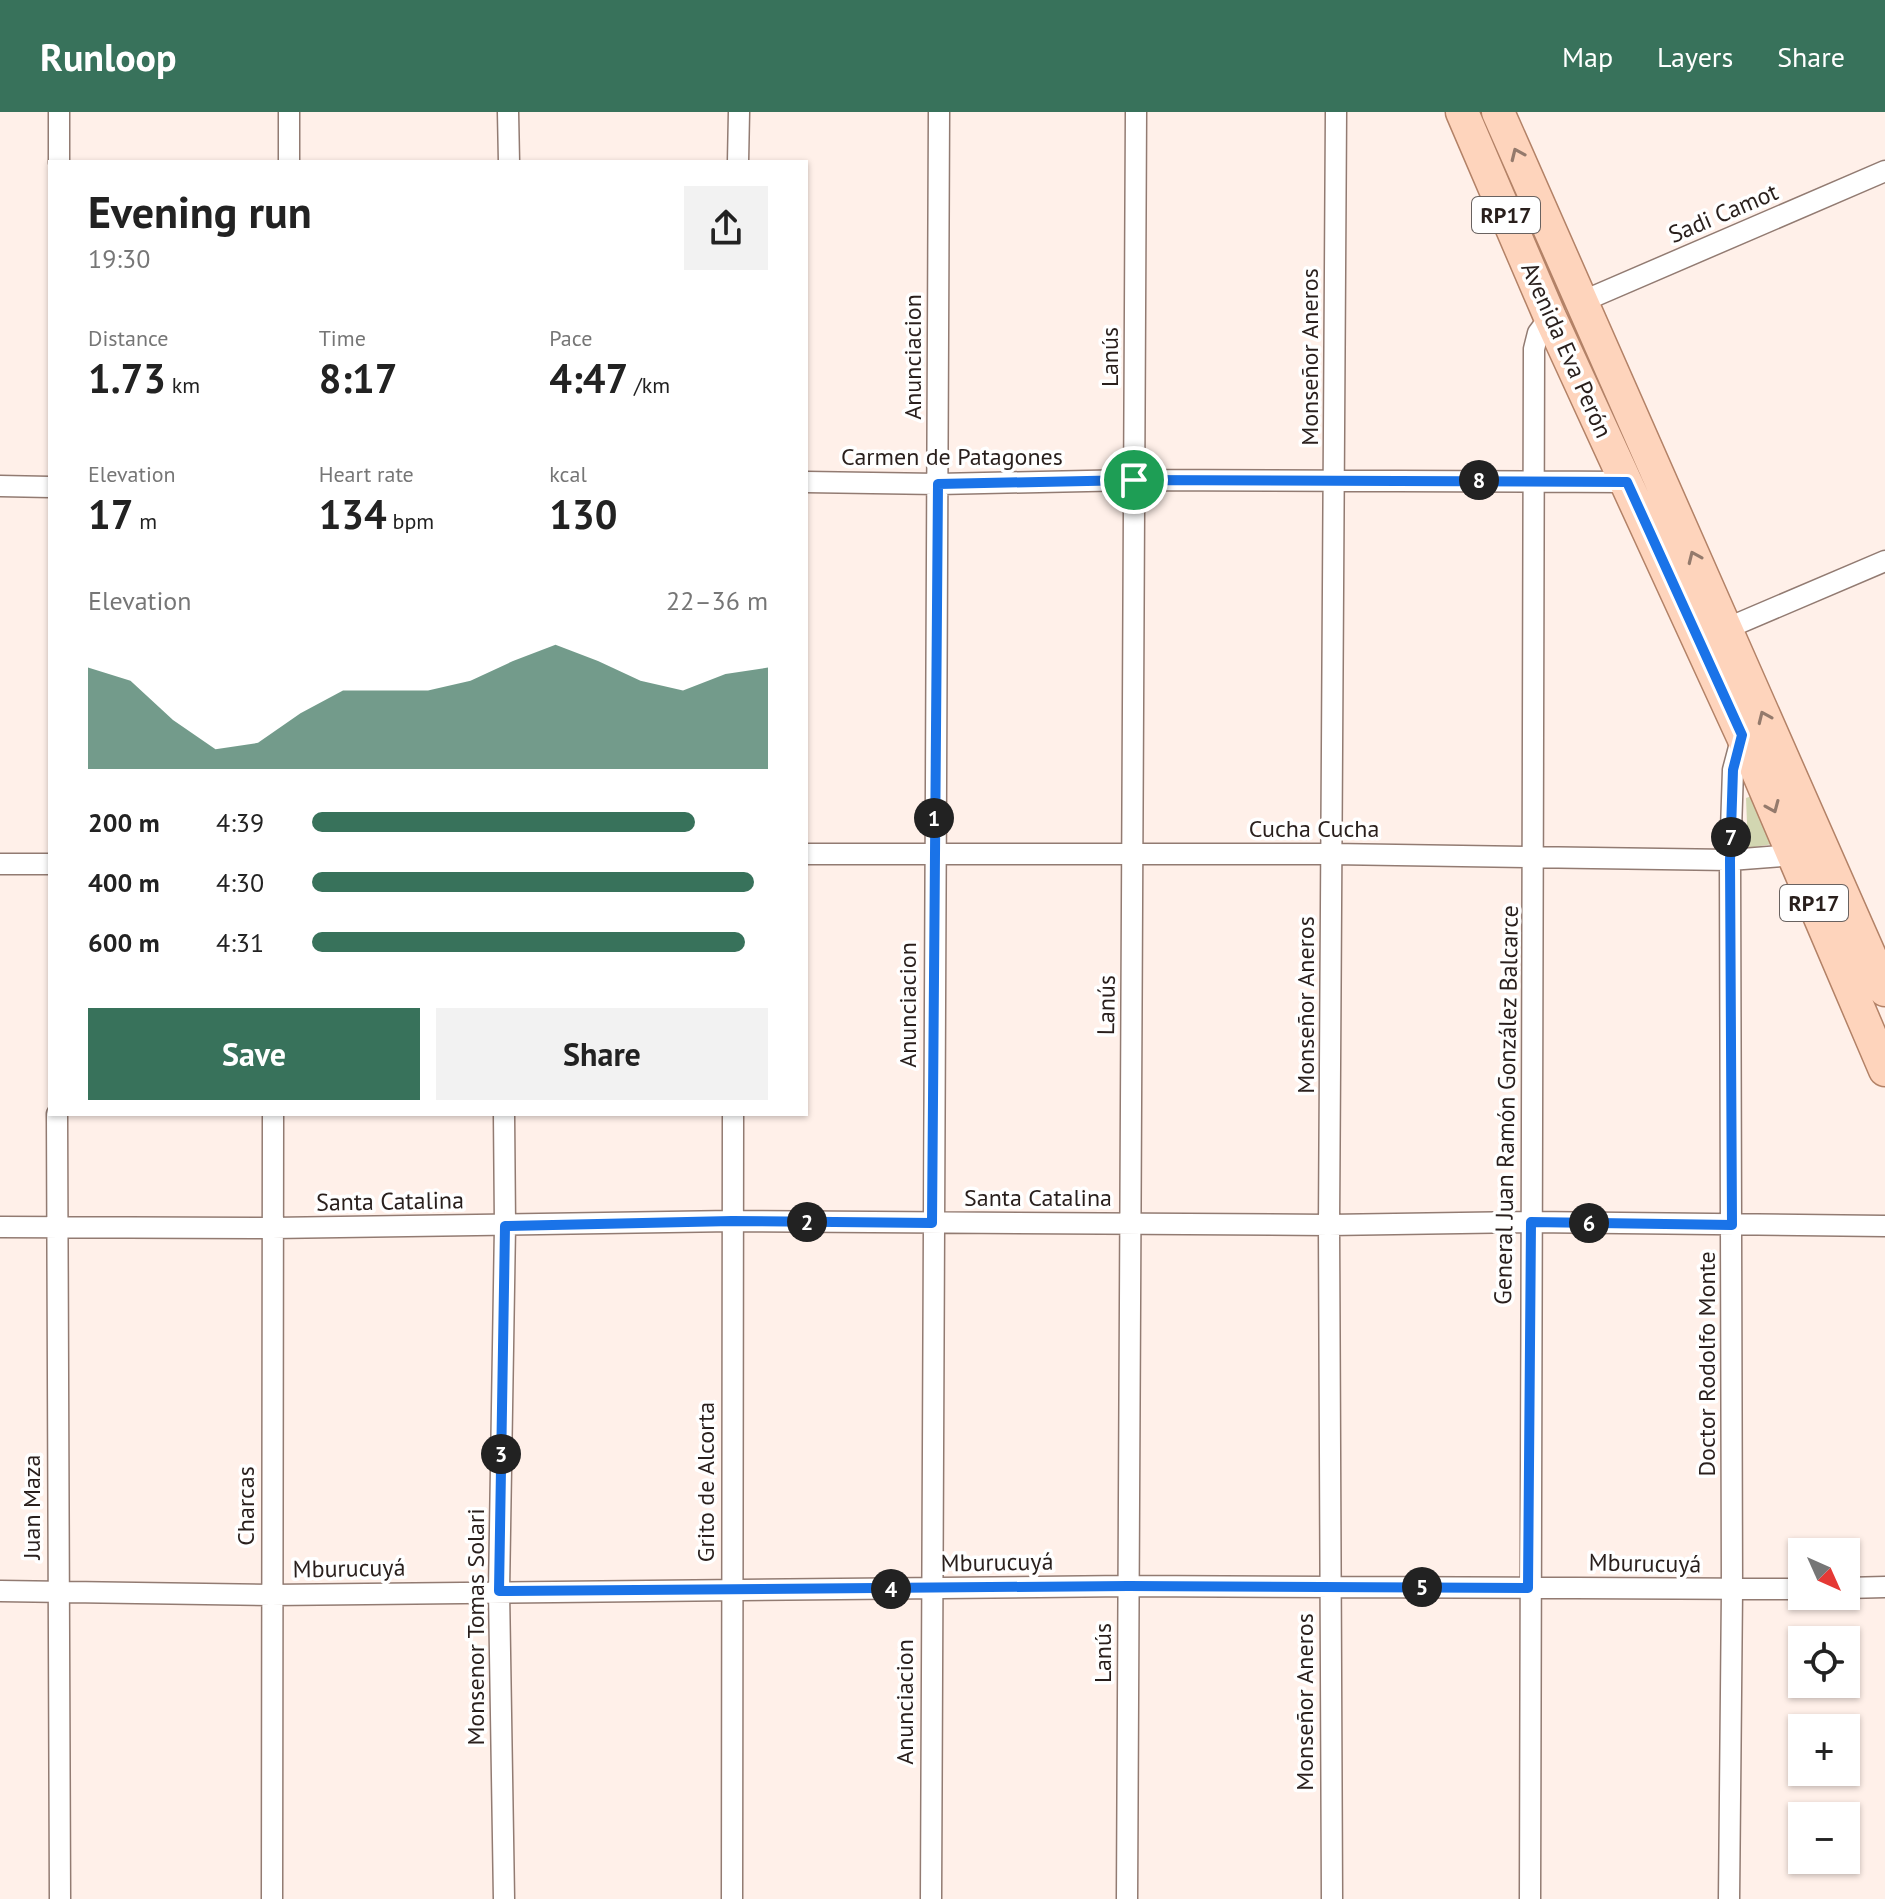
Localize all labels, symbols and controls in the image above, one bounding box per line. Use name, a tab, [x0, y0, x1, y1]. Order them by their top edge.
text: Runloop	[40, 32, 177, 81]
text: Map	[1562, 38, 1613, 75]
text: Layers	[1657, 38, 1733, 75]
text: Share	[1777, 38, 1845, 75]
one-way arrow	[1510, 148, 1526, 162]
street label: Sadi Camot	[1664, 176, 1782, 250]
text: Evening run	[88, 183, 312, 240]
button: share	[684, 186, 768, 270]
road number: RP17	[1472, 197, 1540, 233]
text: 19:30	[88, 242, 150, 275]
street label: Avenida Eva Perón	[1514, 257, 1620, 443]
street label: Monseñor Aneros	[1294, 268, 1325, 446]
street label: Anunciacion	[897, 294, 928, 420]
text: Distance	[88, 324, 169, 352]
text: Time	[319, 324, 366, 352]
text: Pace	[549, 324, 592, 352]
street label: Lanús	[1094, 327, 1125, 387]
text: 1.73	[88, 352, 166, 404]
text: 8:17	[319, 352, 397, 404]
text: 4:47	[549, 352, 628, 404]
text: km	[166, 371, 200, 399]
text: /km	[628, 371, 670, 399]
street label: Carmen de Patagones	[841, 441, 1063, 472]
pin	[1100, 446, 1168, 514]
icon: arrive	[1112, 458, 1156, 502]
text: Elevation	[88, 460, 176, 488]
text: Heart rate	[319, 460, 414, 488]
text: kcal	[549, 460, 587, 488]
pin: 8	[1459, 460, 1499, 500]
text: 8	[1473, 466, 1485, 494]
text: 17	[88, 488, 133, 540]
text: 134	[319, 488, 387, 540]
text: 130	[549, 488, 617, 540]
text: m	[133, 507, 157, 535]
text: bpm	[387, 507, 434, 535]
one-way arrow	[1687, 551, 1703, 566]
text: Elevation	[88, 584, 192, 617]
text: 22–36 m	[666, 584, 768, 617]
one-way arrow	[1758, 711, 1774, 725]
pin: 1	[914, 798, 954, 838]
one-way arrow	[1763, 799, 1779, 813]
text: 1	[928, 804, 940, 832]
text: 200 m	[88, 806, 160, 839]
text: 4:39	[216, 806, 264, 839]
street label: Cucha Cucha	[1249, 813, 1379, 844]
pin: 7	[1711, 817, 1751, 857]
text: 7	[1725, 823, 1737, 851]
text: 400 m	[88, 866, 160, 899]
text: 4:30	[216, 866, 264, 899]
road number: RP17	[1780, 885, 1848, 921]
street label: General Juan Ramón González Balcarce	[1487, 905, 1525, 1305]
street label: Monseñor Aneros	[1290, 916, 1321, 1094]
text: 600 m	[88, 926, 160, 959]
text: 4:31	[216, 926, 264, 959]
street label: Anunciacion	[892, 942, 923, 1068]
street label: Lanús	[1090, 975, 1122, 1035]
button: Save	[88, 1008, 420, 1100]
button: Share	[436, 1008, 768, 1100]
street label: Santa Catalina	[964, 1182, 1112, 1213]
street label: Santa Catalina	[316, 1184, 464, 1218]
pin: 2	[787, 1202, 827, 1242]
pin: 6	[1569, 1203, 1609, 1243]
text: 2	[801, 1208, 813, 1236]
text: 6	[1583, 1209, 1595, 1237]
street label: Doctor Rodolfo Monte	[1691, 1251, 1722, 1477]
street label: Grito de Alcorta	[690, 1402, 721, 1562]
pin: 3	[481, 1434, 521, 1474]
text: 3	[495, 1440, 507, 1468]
street label: Juan Maza	[16, 1455, 47, 1560]
street label: Charcas	[230, 1466, 261, 1546]
street label: Monsenor Tomas Solari	[460, 1508, 491, 1746]
north arrow	[1788, 1538, 1860, 1610]
map controls	[1788, 1538, 1860, 1874]
street label: Mburucuyá	[940, 1546, 1054, 1578]
street label: Mburucuyá	[1588, 1547, 1702, 1579]
street label: Mburucuyá	[292, 1552, 406, 1584]
pin: 5	[1402, 1567, 1442, 1607]
pin: 4	[871, 1569, 911, 1609]
text: 5	[1416, 1573, 1428, 1601]
text: 4	[885, 1575, 897, 1603]
street label: Monseñor Aneros	[1289, 1613, 1320, 1791]
street label: Lanús	[1087, 1623, 1118, 1683]
button: locate	[1788, 1626, 1860, 1698]
street label: Anunciacion	[889, 1639, 920, 1765]
button: +	[1788, 1714, 1860, 1786]
button: −	[1788, 1802, 1860, 1874]

